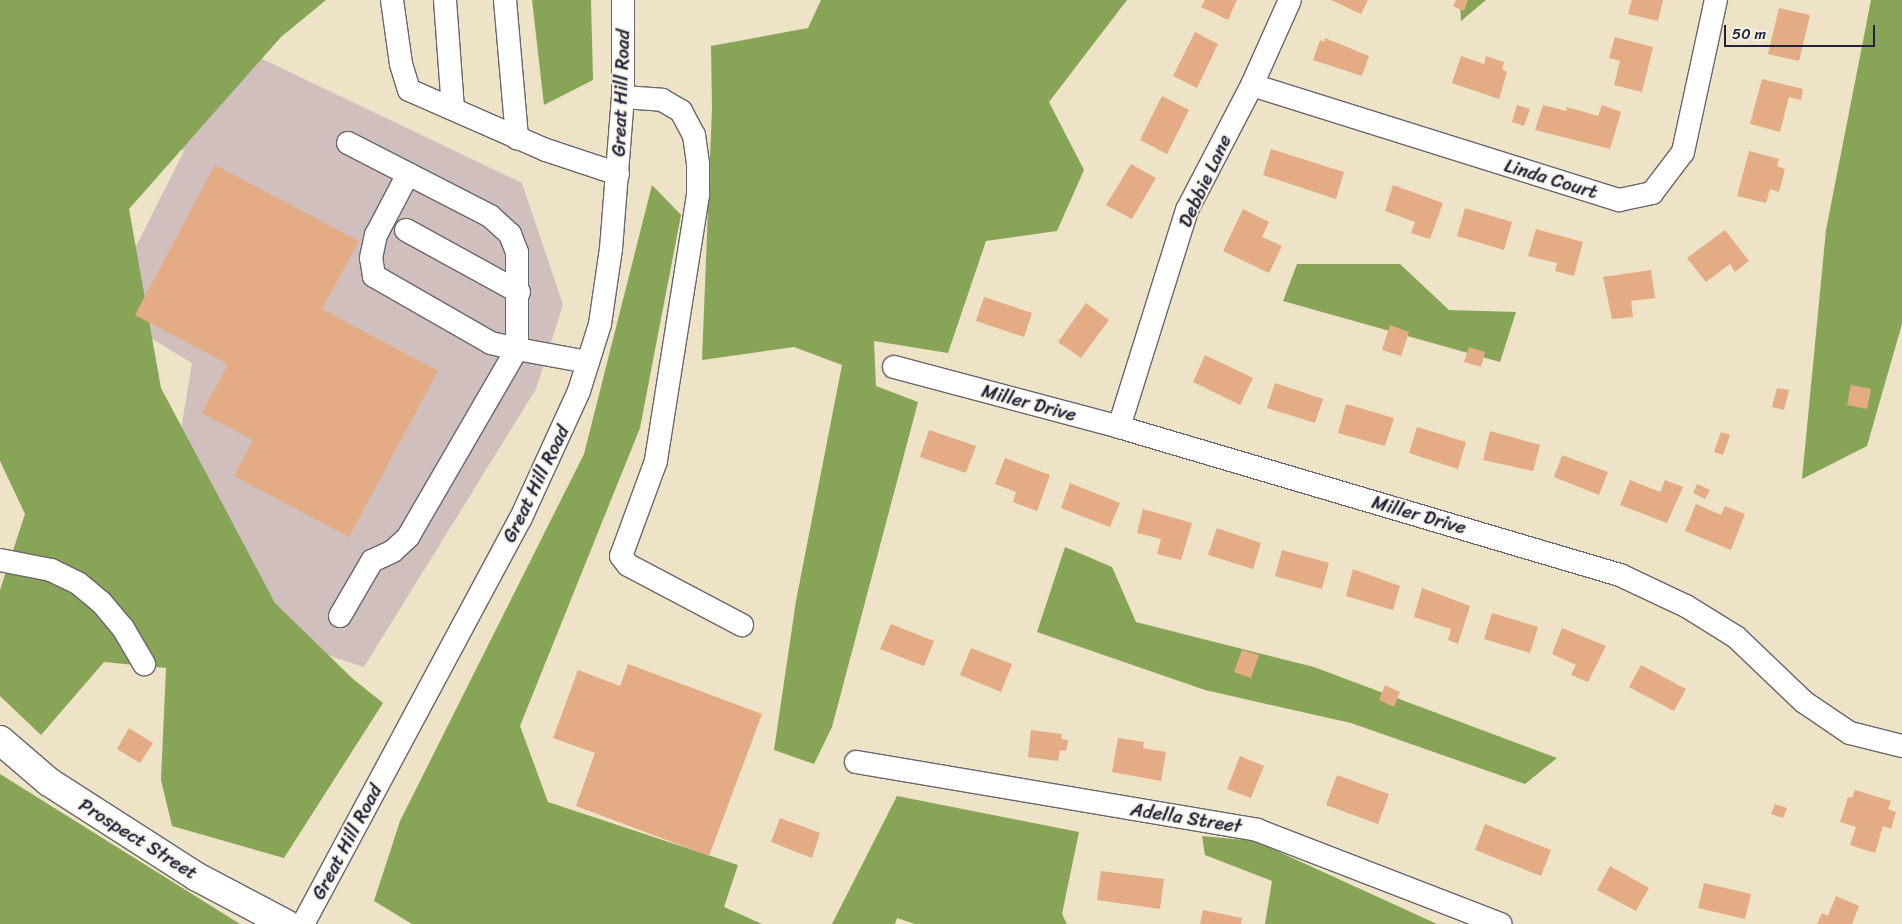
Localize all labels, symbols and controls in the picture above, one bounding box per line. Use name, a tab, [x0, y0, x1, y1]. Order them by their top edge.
scale bar	[1727, 15, 1878, 47]
text: 50 m	[1732, 21, 1766, 47]
street label: Great Hill Road	[607, 29, 635, 157]
street label: Debbie Lane	[1174, 131, 1236, 231]
street label: Linda Court	[1502, 154, 1600, 204]
street label: Miller Drive	[979, 379, 1079, 427]
street label: Great Hill Road	[498, 422, 574, 546]
street label: Miller Drive	[1369, 491, 1469, 539]
street label: Great Hill Road	[307, 780, 387, 904]
street label: Prospect Street	[75, 793, 201, 885]
street label: Adella Street	[1129, 798, 1243, 838]

